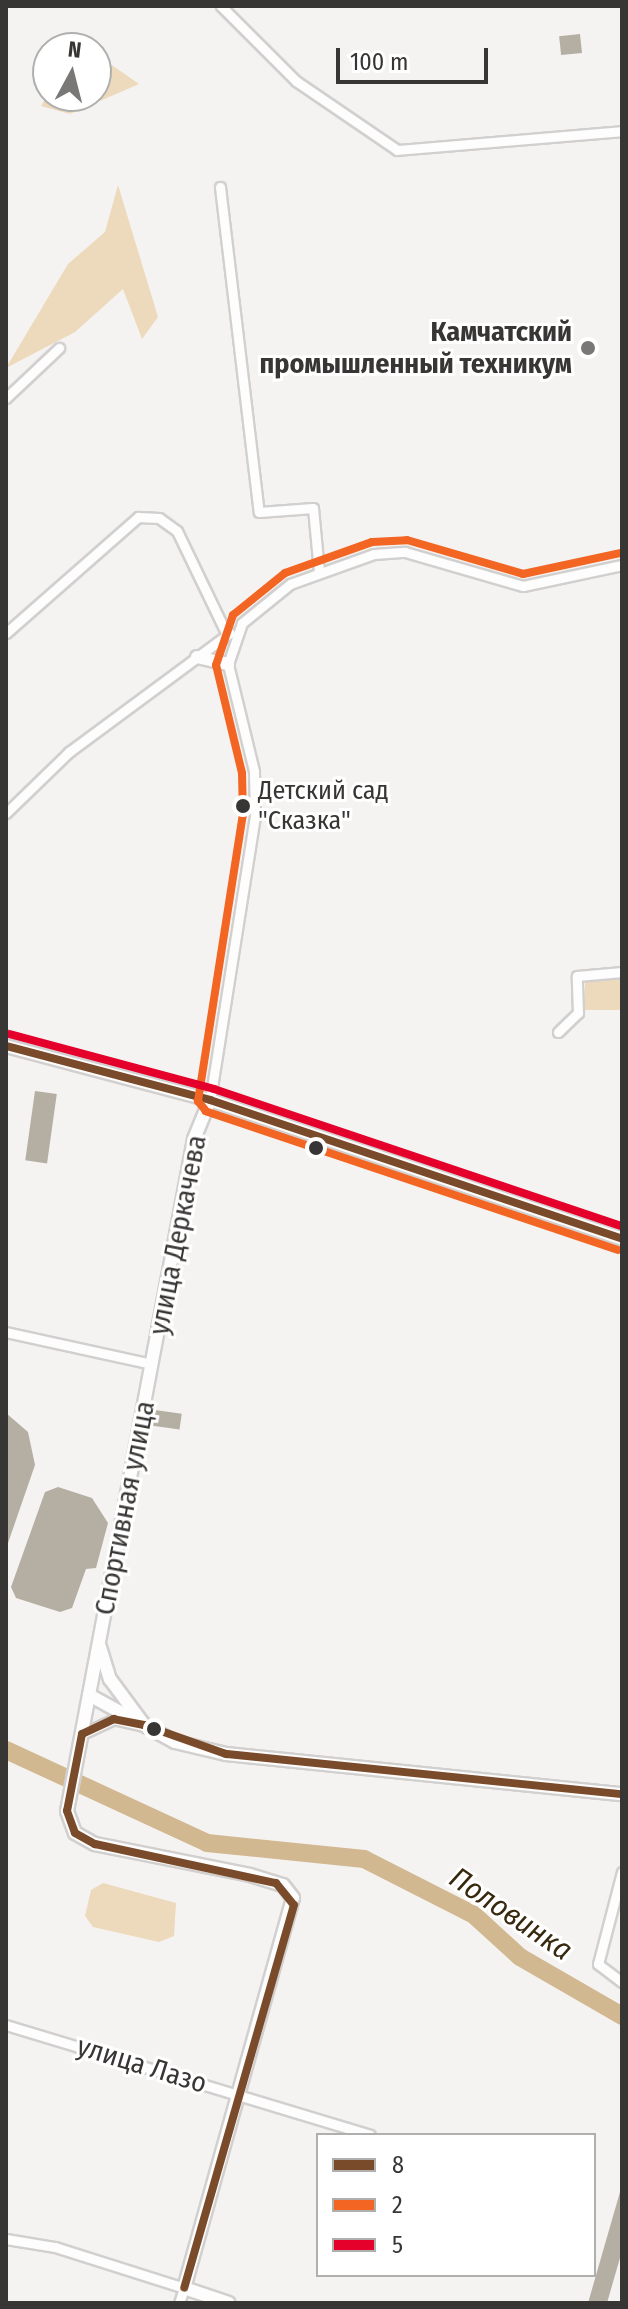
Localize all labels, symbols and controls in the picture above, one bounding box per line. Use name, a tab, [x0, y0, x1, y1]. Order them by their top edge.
north arrow	[32, 32, 112, 112]
scale bar	[340, 32, 492, 82]
text: N	[67, 35, 83, 64]
text: 100 m	[350, 48, 408, 76]
place label: Камчатский промышленный техникум	[259, 315, 572, 381]
marker: Камчатский промышленный техникум	[579, 339, 597, 357]
place label: Детский сад "Сказка"	[258, 775, 389, 836]
marker: Детский сад "Сказка"	[235, 798, 251, 814]
street label: улица Деркачева	[142, 1132, 214, 1338]
unlabelled marker	[308, 1140, 324, 1156]
street label: Спортивная улица	[88, 1398, 162, 1618]
unlabelled marker	[146, 1721, 162, 1737]
water label: Половинка	[443, 1860, 579, 1968]
street label: улица Лазо	[73, 2029, 211, 2101]
legend	[316, 2133, 596, 2277]
text: 8	[392, 2151, 404, 2179]
text: 2	[392, 2191, 403, 2219]
text: 5	[392, 2231, 403, 2259]

